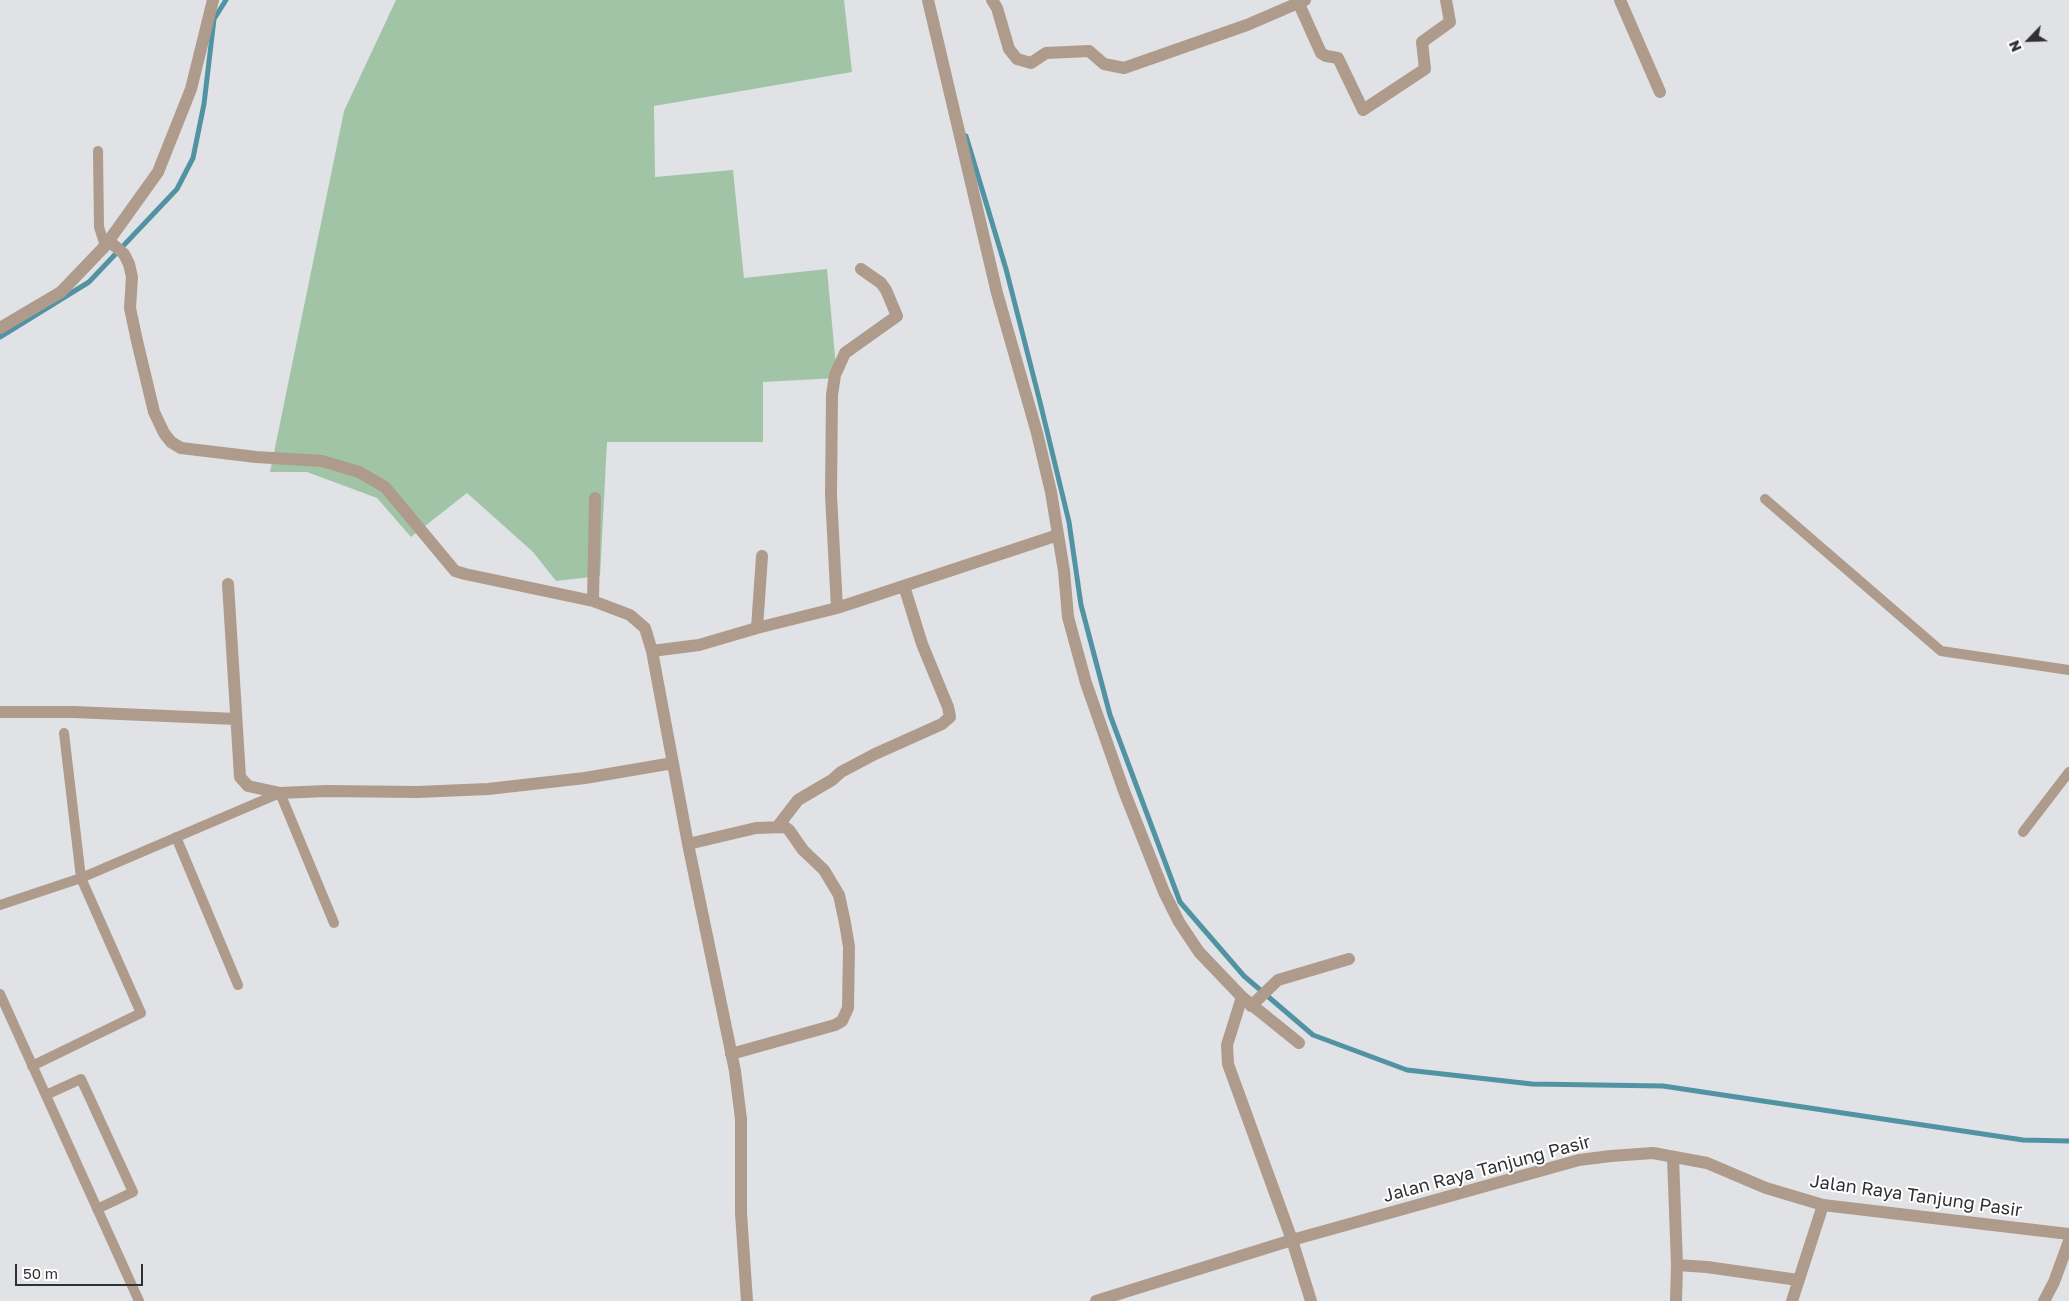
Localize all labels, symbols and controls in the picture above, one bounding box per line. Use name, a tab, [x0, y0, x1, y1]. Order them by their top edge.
north arrow	[2004, 15, 2054, 65]
text: N	[2005, 38, 2025, 55]
street label: Jalan Raya Tanjung Pasir	[1381, 1131, 1593, 1207]
street label: Jalan Raya Tanjung Pasir	[1809, 1170, 2023, 1222]
scale bar	[18, 1254, 145, 1286]
text: 50 m	[23, 1264, 58, 1282]

